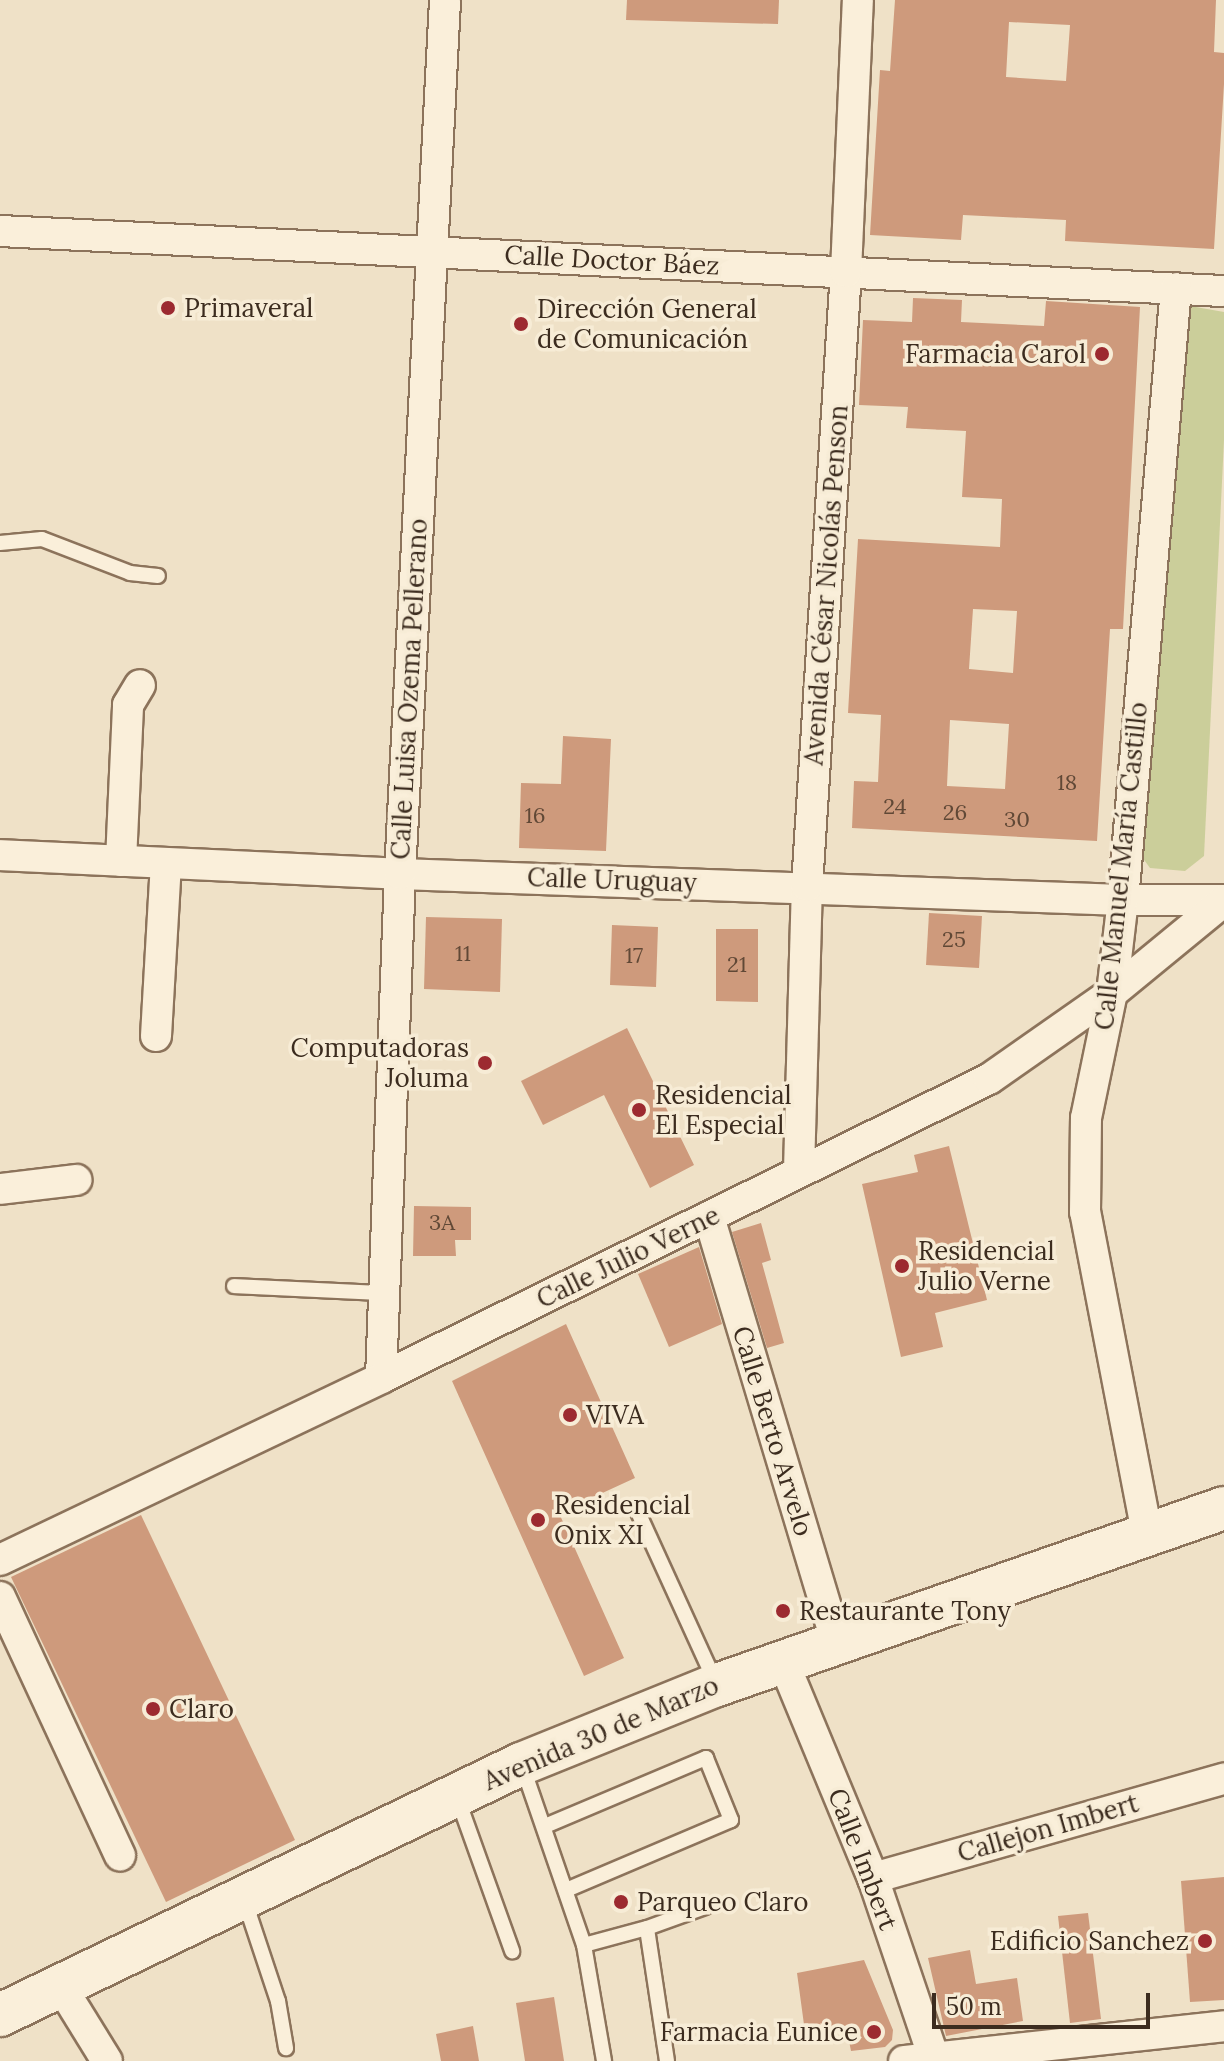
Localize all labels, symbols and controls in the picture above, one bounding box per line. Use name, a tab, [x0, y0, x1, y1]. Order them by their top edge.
street label: Calle Doctor Báez	[504, 239, 720, 281]
place label: Primaveral	[184, 292, 313, 324]
place label: Dirección General de Comunicación	[537, 293, 757, 354]
marker: Primaveral	[159, 299, 177, 317]
marker: Dirección General de Comunicación	[512, 315, 530, 333]
place label: Farmacia Carol	[905, 338, 1086, 370]
marker: Farmacia Carol	[1093, 345, 1111, 363]
street label: Avenida César Nicolás Penson	[798, 404, 854, 766]
street label: Calle Luisa Ozema Pellerano	[384, 518, 434, 860]
street label: Calle Manuel María Castillo	[1088, 700, 1154, 1032]
house number: 18	[1057, 770, 1077, 796]
house number: 24	[883, 794, 907, 820]
house number: 26	[943, 800, 967, 826]
house number: 16	[525, 803, 545, 829]
house number: 30	[1004, 807, 1030, 833]
street label: Calle Uruguay	[527, 861, 697, 899]
house number: 25	[942, 927, 966, 953]
house number: 11	[455, 941, 471, 967]
house number: 17	[625, 943, 643, 969]
house number: 21	[727, 952, 747, 978]
place label: Computadoras Joluma	[291, 1032, 469, 1094]
marker: Computadoras Joluma	[476, 1054, 494, 1072]
place label: Residencial El Especial	[655, 1079, 792, 1140]
marker: Residencial El Especial	[630, 1101, 648, 1119]
street label: Calle Julio Verne	[532, 1199, 724, 1315]
house number: 3A	[429, 1210, 455, 1236]
place label: Residencial Julio Verne	[918, 1235, 1055, 1296]
marker: Residencial Julio Verne	[893, 1257, 911, 1275]
street label: Calle Berto Arvelo	[726, 1322, 820, 1540]
place label: VIVA	[586, 1399, 644, 1431]
marker: VIVA	[561, 1406, 579, 1424]
place label: Residencial Onix XI	[554, 1489, 691, 1550]
marker: Residencial Onix XI	[529, 1511, 547, 1529]
place label: Restaurante Tony	[799, 1595, 1011, 1627]
marker: Restaurante Tony	[774, 1602, 792, 1620]
street label: Avenida 30 de Marzo	[479, 1669, 723, 1797]
place label: Claro	[169, 1693, 234, 1725]
marker: Claro	[144, 1700, 162, 1718]
street label: Calle Imbert	[822, 1784, 904, 1934]
street label: Callejon Imbert	[954, 1787, 1142, 1869]
place label: Parqueo Claro	[637, 1886, 809, 1918]
marker: Parqueo Claro	[612, 1893, 630, 1911]
place label: Edificio Sanchez	[990, 1925, 1189, 1957]
marker: Edificio Sanchez	[1196, 1932, 1214, 1950]
scale bar	[936, 1977, 1154, 2027]
text: 50 m	[946, 1991, 1002, 2022]
place label: Farmacia Eunice	[660, 2016, 858, 2048]
marker: Farmacia Eunice	[865, 2023, 883, 2041]

